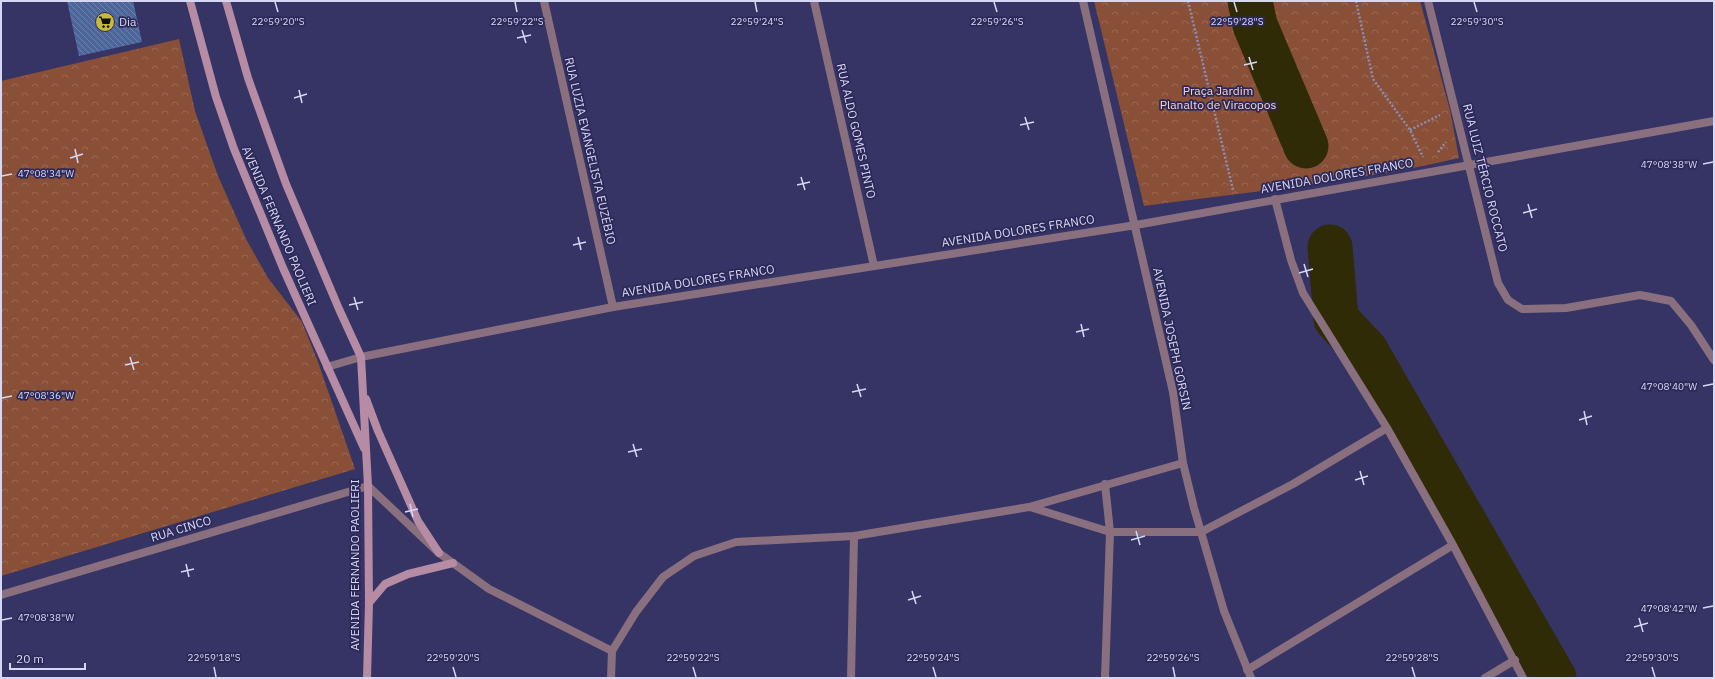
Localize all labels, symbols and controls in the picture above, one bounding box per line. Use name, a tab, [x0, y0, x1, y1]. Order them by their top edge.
supermarket icon: Dia	[94, 11, 116, 33]
place label: Dia	[119, 14, 137, 29]
text: 22°59'20"S	[251, 15, 305, 28]
text: 22°59'22"S	[490, 15, 544, 28]
text: 22°59'24"S	[730, 15, 784, 28]
text: 22°59'26"S	[970, 15, 1024, 28]
text: 22°59'28"S	[1210, 15, 1264, 28]
text: 22°59'30"S	[1450, 15, 1504, 28]
street label: RUA LUZIA EVANGELISTA EUZÉBIO	[562, 56, 619, 246]
street label: RUA ALDO GOMES PINTO	[834, 62, 879, 200]
park label: Praça Jardim Planalto de Viracopos	[1160, 83, 1277, 112]
street label: RUA LUIZ TÉRCIO ROCCATO	[1460, 102, 1511, 254]
street label: AVENIDA FERNANDO PAOLIERI	[239, 144, 320, 308]
street label: AVENIDA DOLORES FRANCO	[1259, 155, 1414, 196]
text: 47°08'38"W	[1641, 158, 1697, 171]
text: 47°08'34"W	[18, 167, 74, 180]
street label: AVENIDA DOLORES FRANCO	[940, 211, 1096, 250]
street label: AVENIDA DOLORES FRANCO	[620, 261, 776, 300]
street label: AVENIDA JOSEPH GORSIN	[1150, 266, 1195, 411]
text: 47°08'40"W	[1641, 380, 1697, 393]
text: 47°08'36"W	[18, 389, 74, 402]
street label: AVENIDA FERNANDO PAOLIERI	[347, 479, 362, 651]
street label: RUA CINCO	[149, 512, 213, 545]
text: 47°08'42"W	[1641, 602, 1697, 615]
text: 47°08'38"W	[18, 611, 74, 624]
scale bar	[10, 645, 85, 671]
text: 20 m	[16, 651, 44, 666]
text: 22°59'18"S	[187, 651, 241, 664]
text: 22°59'20"S	[426, 651, 480, 664]
text: 22°59'22"S	[666, 651, 720, 664]
text: 22°59'24"S	[906, 651, 960, 664]
text: 22°59'26"S	[1146, 651, 1200, 664]
text: 22°59'28"S	[1385, 651, 1439, 664]
text: 22°59'30"S	[1625, 651, 1679, 664]

